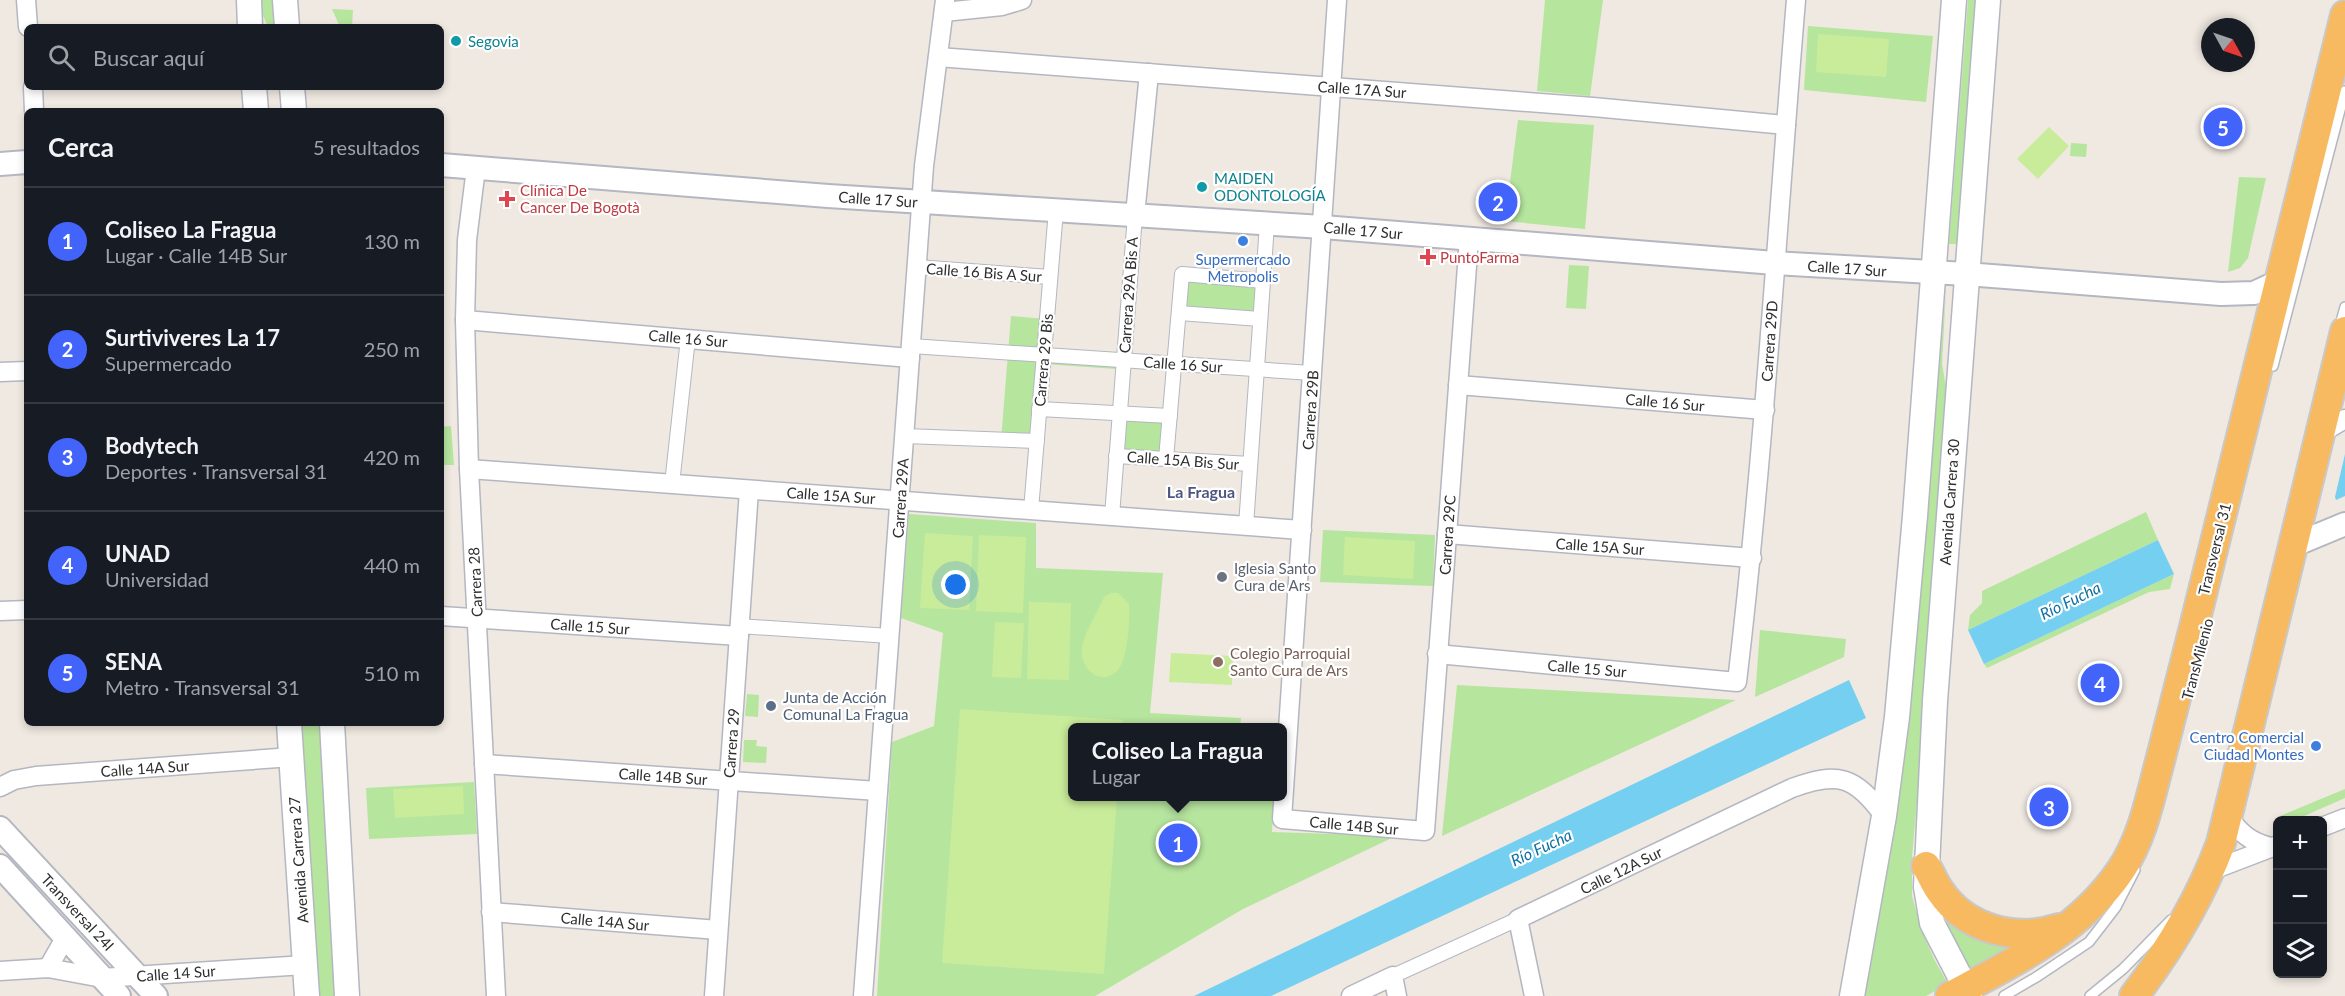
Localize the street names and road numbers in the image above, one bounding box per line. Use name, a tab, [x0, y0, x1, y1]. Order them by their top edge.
street label: Calle 17A Sur	[1317, 77, 1408, 101]
street label: Calle 17 Sur	[838, 187, 919, 211]
street label: Calle 17 Sur	[1323, 218, 1404, 242]
street label: Carrera 29A Bis A	[1115, 235, 1141, 354]
street label: Calle 17 Sur	[1807, 256, 1888, 280]
street label: Calle 16 Bis A Sur	[926, 259, 1043, 285]
street label: Carrera 29D	[1757, 300, 1781, 382]
street label: Carrera 29 Bis	[1030, 313, 1056, 407]
street label: Calle 16 Sur	[648, 326, 729, 350]
street label: Calle 16 Sur	[1143, 352, 1224, 376]
street label: Carrera 29B	[1298, 370, 1322, 450]
street label: Calle 16 Sur	[1625, 390, 1706, 414]
street label: Avenida Carrera 30	[1936, 438, 1962, 566]
street label: Calle 15A Bis Sur	[1126, 447, 1240, 473]
street label: Carrera 29A	[888, 457, 912, 539]
street label: Calle 15A Sur	[786, 483, 877, 507]
street label: Carrera 29C	[1435, 494, 1459, 576]
street label: Transversal 31	[2194, 501, 2234, 597]
street label: Calle 15A Sur	[1555, 534, 1646, 558]
street label: Carrera 28	[464, 547, 486, 617]
street label: Calle 15 Sur	[550, 614, 631, 638]
street label: TransMilenio	[2177, 616, 2217, 702]
street label: Calle 15 Sur	[1547, 656, 1628, 680]
street label: Carrera 29	[720, 707, 742, 779]
street label: Calle 14A Sur	[100, 756, 191, 780]
street label: Calle 14B Sur	[618, 764, 709, 788]
street label: Avenida Carrera 27	[285, 796, 311, 924]
street label: Calle 14B Sur	[1309, 812, 1400, 838]
street label: Calle 12A Sur	[1577, 842, 1665, 898]
street label: Transversal 24I	[38, 870, 118, 954]
street label: Calle 14A Sur	[560, 908, 651, 934]
street label: Calle 14 Sur	[136, 961, 217, 985]

